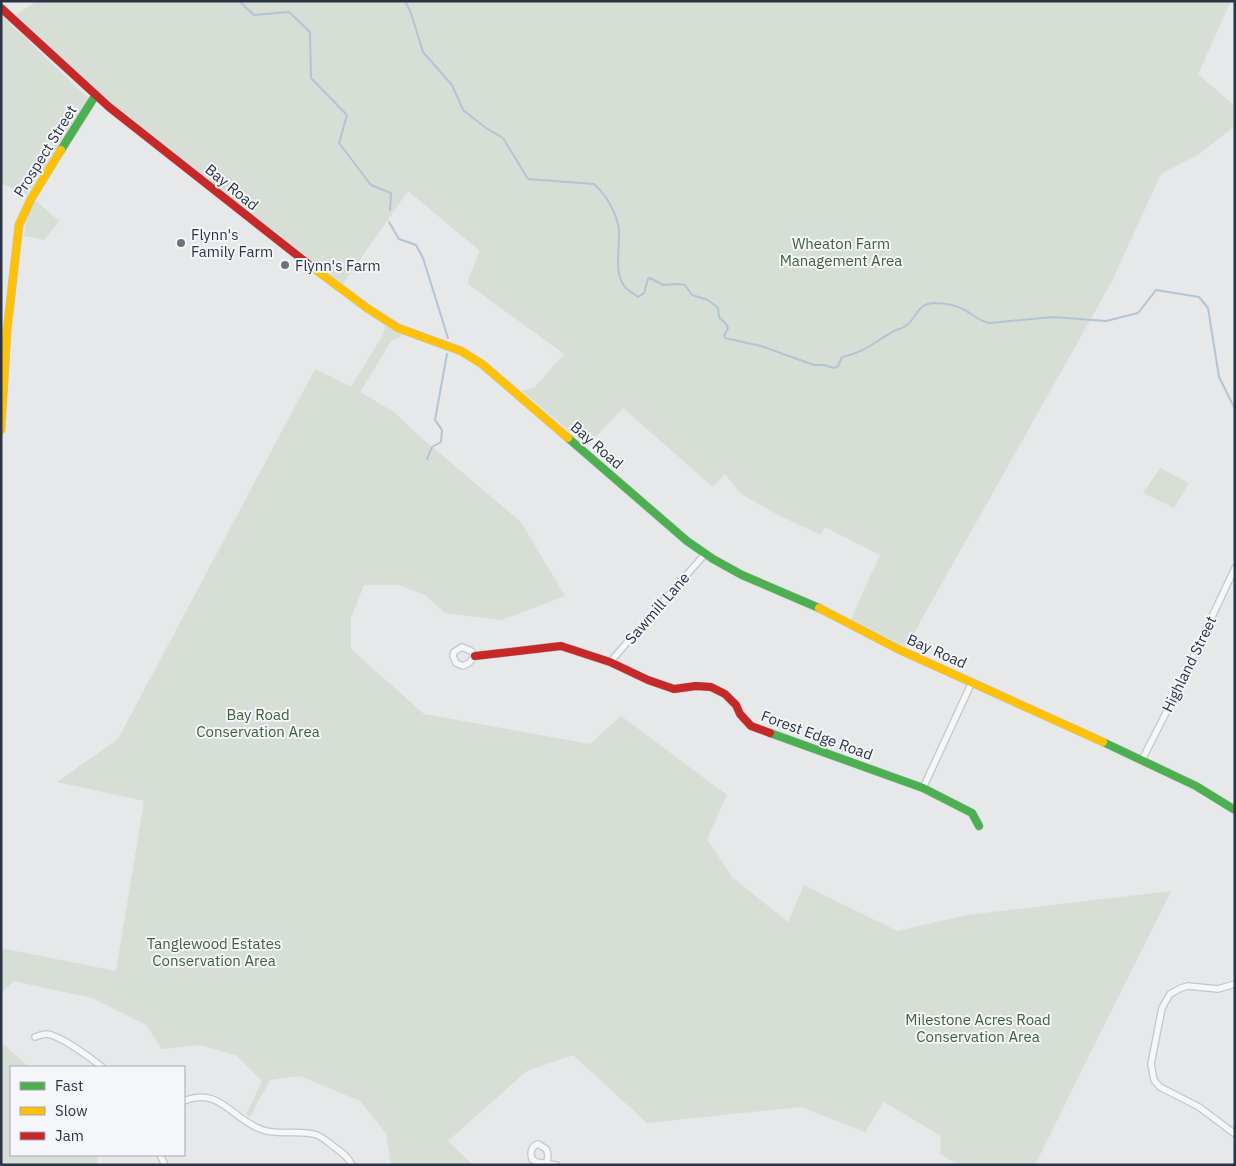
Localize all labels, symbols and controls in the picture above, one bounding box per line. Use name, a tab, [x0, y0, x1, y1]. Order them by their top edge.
street label: Prospect Street	[9, 102, 81, 200]
street label: Bay Road	[201, 160, 263, 214]
place label: Flynn's Family Farm	[191, 225, 273, 261]
park label: Wheaton Farm Management Area	[780, 234, 902, 270]
marker: Flynn's Family Farm	[175, 237, 187, 249]
place label: Flynn's Farm	[295, 256, 381, 275]
marker: Flynn's Farm	[279, 259, 291, 271]
street label: Bay Road	[567, 417, 627, 473]
street label: Sawmill Lane	[621, 568, 693, 648]
street label: Highland Street	[1157, 613, 1221, 715]
street label: Bay Road	[904, 629, 970, 673]
park label: Bay Road Conservation Area	[196, 705, 320, 741]
street label: Forest Edge Road	[759, 706, 875, 764]
park label: Tanglewood Estates Conservation Area	[147, 934, 281, 970]
park label: Milestone Acres Road Conservation Area	[905, 1010, 1051, 1046]
legend	[10, 1066, 185, 1156]
text: Fast	[55, 1076, 83, 1095]
text: Slow	[55, 1101, 88, 1120]
text: Jam	[55, 1126, 84, 1145]

